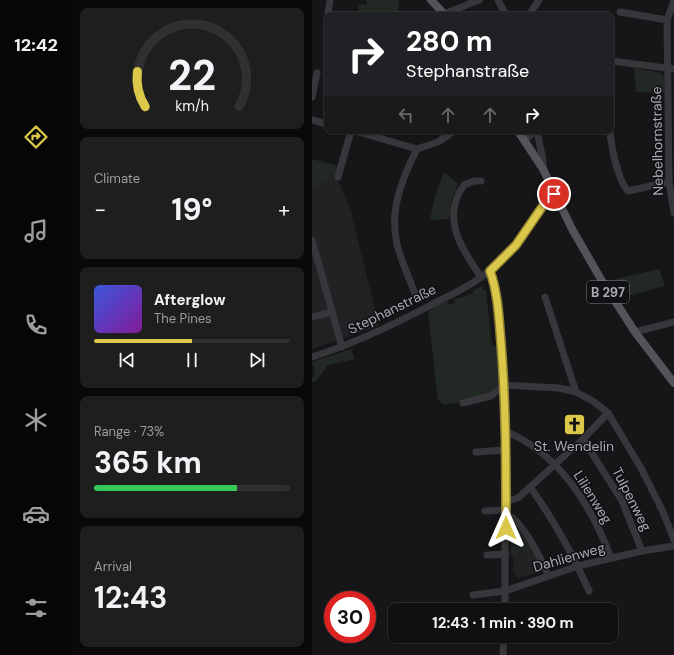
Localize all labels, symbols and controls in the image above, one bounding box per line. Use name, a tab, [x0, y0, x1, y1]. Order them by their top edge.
text: 280 m	[406, 23, 492, 60]
icon: right	[340, 28, 392, 80]
text: 12:42	[14, 33, 58, 57]
text: 22	[168, 49, 216, 103]
text: Stephanstraße	[406, 59, 529, 83]
street label: Nebelhornstraße	[647, 86, 667, 196]
text: km/h	[175, 96, 209, 114]
icon: left	[395, 104, 417, 126]
icon: ahead	[437, 104, 459, 126]
icon: ahead	[479, 104, 501, 126]
icon: right	[521, 104, 543, 126]
icon: directions	[22, 123, 50, 151]
text: Climate	[94, 170, 140, 187]
pin	[537, 177, 571, 211]
icon: arrive	[543, 183, 565, 205]
text: 19°	[172, 190, 212, 229]
text: −	[94, 195, 106, 224]
text: +	[278, 195, 290, 224]
icon: music	[22, 217, 50, 245]
street label: Stephanstraße	[345, 280, 439, 338]
road number: B 297	[587, 281, 629, 303]
text: Afterglow	[154, 290, 226, 310]
text: The Pines	[154, 310, 212, 327]
icon: phone	[22, 311, 50, 339]
icon: previous	[116, 349, 138, 371]
icon: pause	[181, 349, 203, 371]
icon: next	[246, 349, 268, 371]
icon: climate	[22, 406, 50, 434]
church icon: St. Wendelin	[561, 411, 587, 437]
text: Range · 73%	[94, 423, 164, 440]
place label: St. Wendelin	[534, 437, 614, 455]
text: 365 km	[94, 443, 202, 482]
street label: Tulpenweg	[608, 464, 656, 534]
street label: Lilienweg	[570, 467, 616, 527]
icon: car	[22, 500, 50, 528]
position arrow	[485, 507, 527, 549]
street label: Dahlienweg	[531, 538, 607, 576]
text: Arrival	[94, 558, 132, 575]
text: 12:43	[94, 578, 167, 617]
speed limit sign: 30	[324, 591, 376, 643]
icon: filters	[22, 594, 50, 622]
text: 12:43 · 1 min · 390 m	[432, 613, 574, 633]

